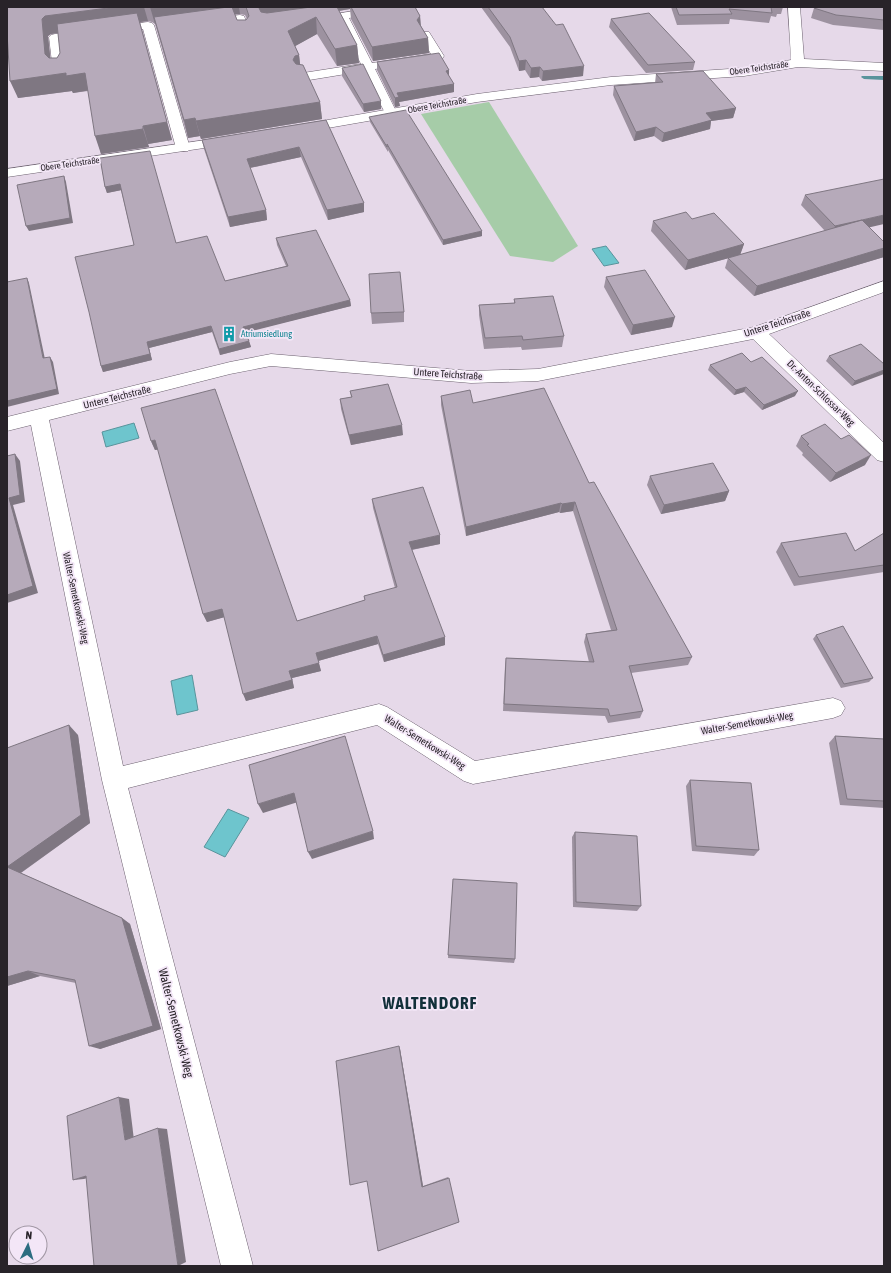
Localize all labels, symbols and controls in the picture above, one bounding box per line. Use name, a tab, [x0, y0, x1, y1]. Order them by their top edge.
street label: Obere Teichstraße	[729, 59, 789, 77]
street label: Obere Teichstraße	[407, 95, 467, 115]
street label: Obere Teichstraße	[40, 155, 100, 173]
street label: Untere Teichstraße	[742, 307, 812, 339]
building icon: Atriumsiedlung	[220, 325, 238, 343]
place label: Atriumsiedlung	[241, 329, 292, 339]
street label: Dr.-Anton-Schlossar-Weg	[785, 358, 858, 429]
street label: Untere Teichstraße	[413, 366, 483, 382]
street label: Untere Teichstraße	[82, 383, 152, 411]
street label: Walter-Semetkowski-Weg	[61, 551, 91, 645]
street label: Walter-Semetkowski-Weg	[700, 709, 795, 737]
street label: Walter-Semetkowski-Weg	[382, 713, 468, 772]
street label: Walter-Semetkowski-Weg	[156, 967, 197, 1080]
district label: WALTENDORF	[382, 993, 477, 1013]
north arrow	[8, 1225, 48, 1265]
text: N	[25, 1229, 33, 1241]

